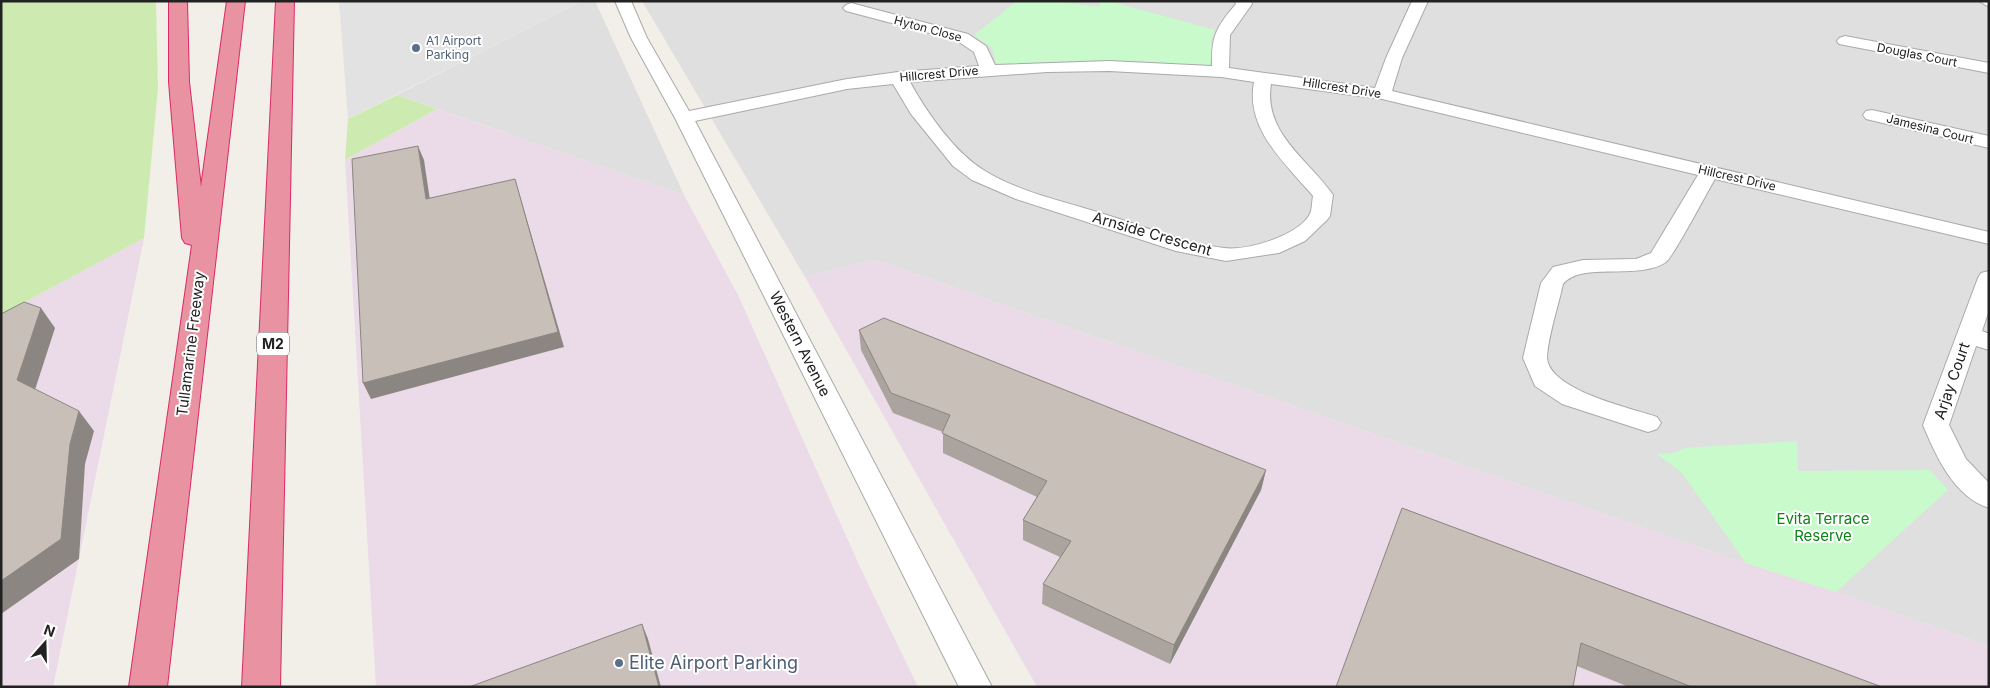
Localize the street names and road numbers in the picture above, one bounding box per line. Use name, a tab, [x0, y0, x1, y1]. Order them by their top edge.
street label: Hyton Close	[893, 12, 964, 45]
street label: Douglas Court	[1876, 39, 1959, 70]
street label: Hillcrest Drive	[899, 63, 979, 84]
street label: Hillcrest Drive	[1302, 74, 1382, 101]
street label: Jamesina Court	[1885, 110, 1975, 147]
street label: Hillcrest Drive	[1697, 161, 1777, 194]
street label: Arnside Crescent	[1090, 207, 1214, 260]
street label: Tullamarine Freeway	[172, 270, 209, 418]
street label: Western Avenue	[766, 288, 835, 400]
road number: M2	[257, 332, 289, 356]
street label: Arjay Court	[1929, 340, 1974, 422]

